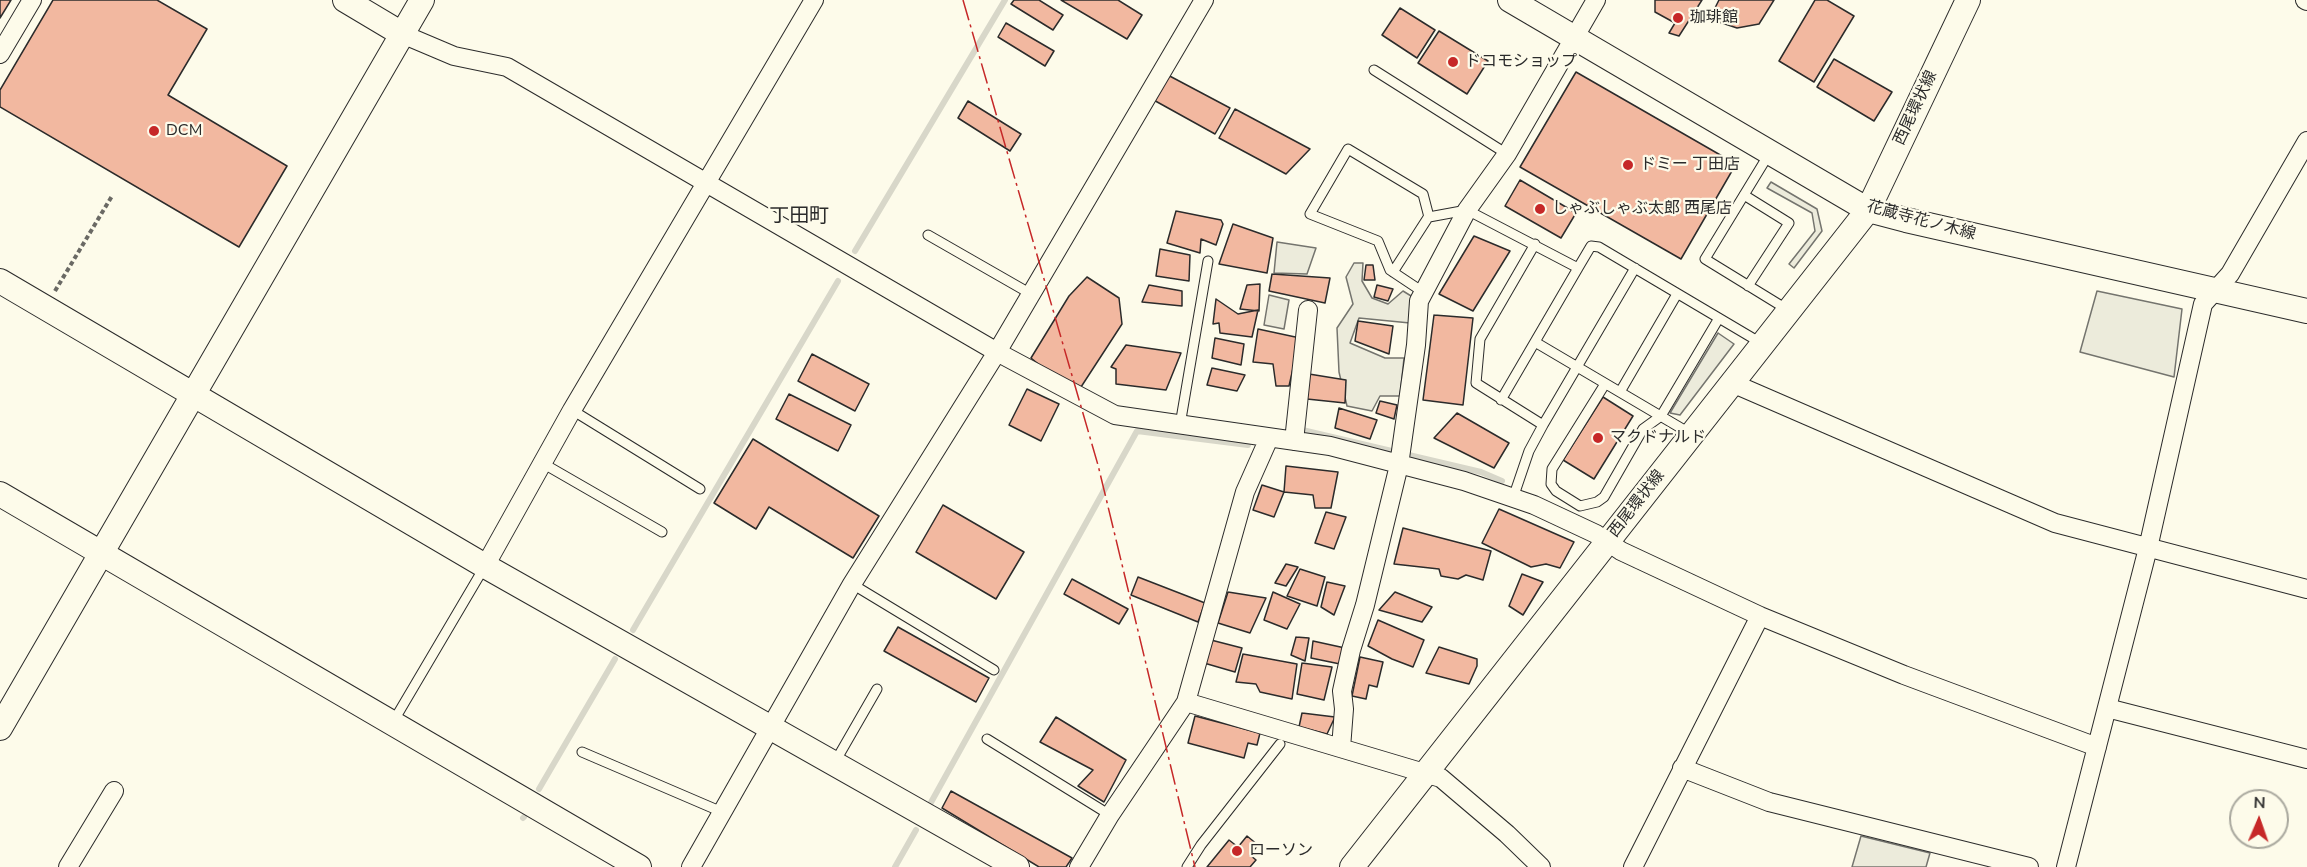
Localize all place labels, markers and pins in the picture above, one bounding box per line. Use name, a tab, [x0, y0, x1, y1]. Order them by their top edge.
place label: 珈琲館	[1690, 8, 1738, 28]
marker: 珈琲館	[1671, 11, 1685, 25]
place label: ドコモショップ	[1465, 52, 1577, 72]
marker: ドコモショップ	[1446, 55, 1460, 69]
place label: DCM	[166, 121, 202, 141]
marker: DCM	[147, 124, 161, 138]
place label: ドミー 丁田店	[1640, 155, 1740, 175]
marker: ドミー 丁田店	[1621, 158, 1635, 172]
place label: しゃぶしゃぶ太郎 西尾店	[1552, 199, 1732, 219]
marker: しゃぶしゃぶ太郎 西尾店	[1533, 202, 1547, 216]
place label: マクドナルド	[1610, 428, 1706, 448]
marker: マクドナルド	[1591, 431, 1605, 445]
place label: ローソン	[1249, 841, 1313, 861]
marker: ローソン	[1230, 844, 1244, 858]

